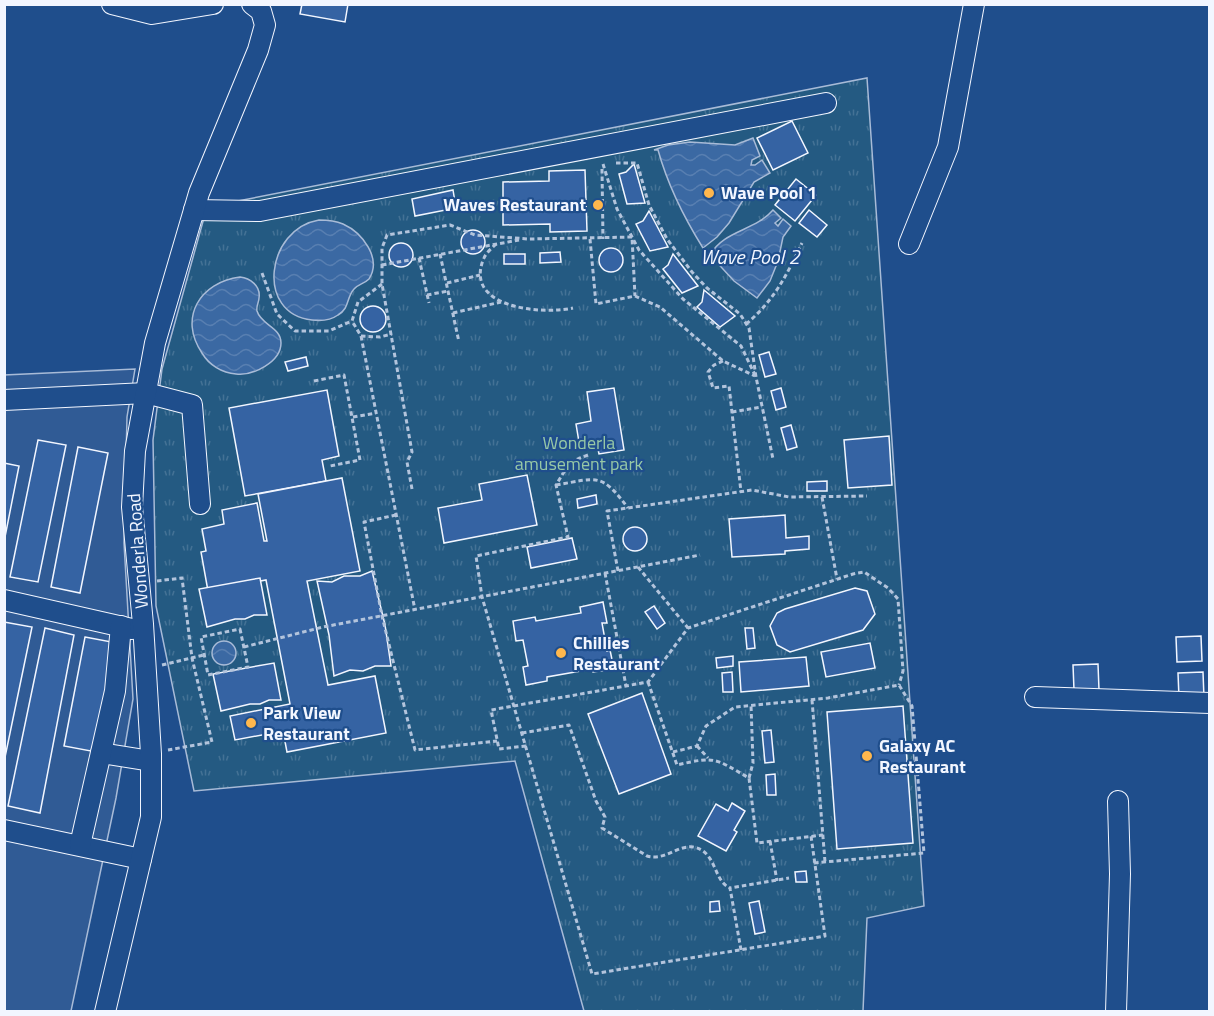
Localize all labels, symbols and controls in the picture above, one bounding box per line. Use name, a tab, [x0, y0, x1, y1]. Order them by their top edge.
place label: Wave Pool 1	[721, 179, 817, 206]
marker: Wave Pool 1	[702, 186, 716, 200]
place label: Waves Restaurant	[443, 191, 586, 218]
marker: Waves Restaurant	[591, 198, 605, 212]
water label: Wave Pool 2	[700, 241, 800, 272]
park label: Wonderla amusement park	[515, 429, 644, 477]
street label: Wonderla Road	[120, 492, 155, 610]
place label: Chillies Restaurant	[573, 629, 660, 677]
marker: Chillies Restaurant	[554, 646, 568, 660]
place label: Park View Restaurant	[263, 699, 350, 747]
marker: Park View Restaurant	[244, 716, 258, 730]
place label: Galaxy AC Restaurant	[879, 732, 966, 780]
marker: Galaxy AC Restaurant	[860, 749, 874, 763]

